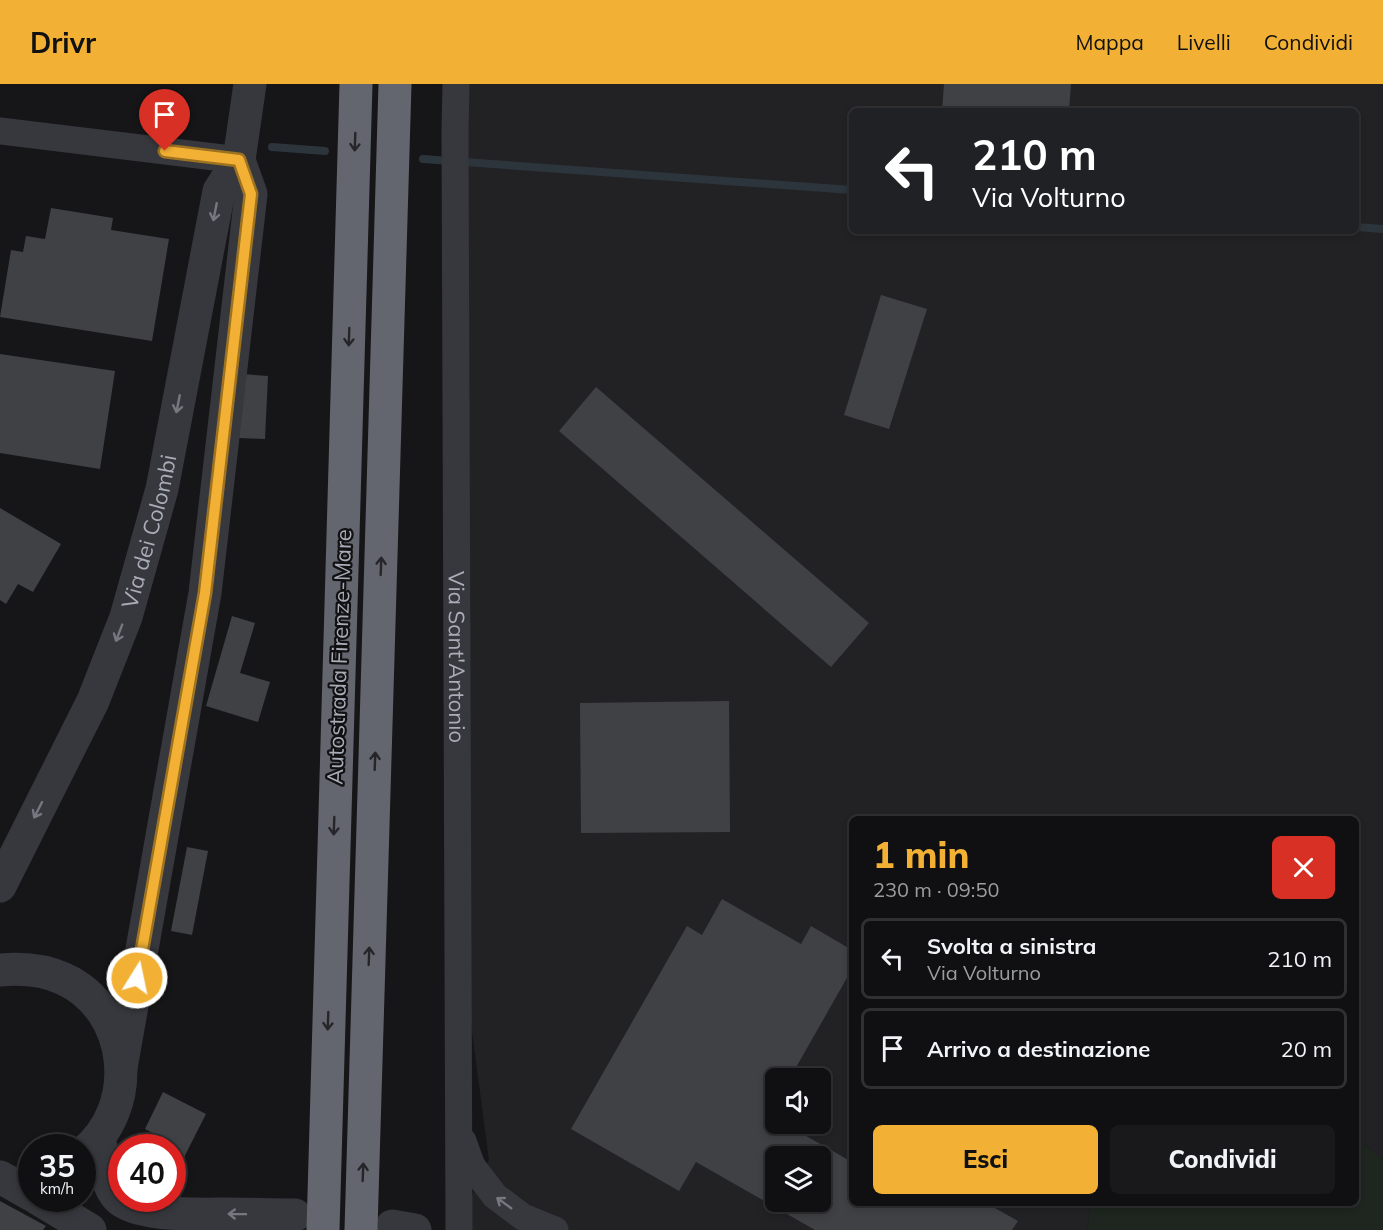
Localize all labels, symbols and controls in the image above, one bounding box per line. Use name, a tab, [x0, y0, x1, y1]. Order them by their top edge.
text: Drivr	[30, 25, 96, 60]
text: Mappa	[1075, 29, 1144, 55]
text: Livelli	[1177, 29, 1231, 55]
text: Condividi	[1264, 29, 1353, 55]
pin	[139, 89, 190, 151]
icon: arrive	[148, 98, 181, 131]
text: 210 m	[972, 128, 1097, 181]
one-way arrow	[349, 132, 360, 152]
icon: left	[873, 132, 951, 210]
text: Via Volturno	[972, 180, 1126, 214]
one-way arrow	[209, 202, 220, 222]
one-way arrow	[343, 327, 355, 347]
one-way arrow	[172, 393, 183, 413]
street label: Via dei Colombi	[115, 452, 182, 612]
street label: Autostrada Firenze-Mare	[321, 529, 357, 785]
one-way arrow	[375, 556, 386, 576]
street label: Via Sant'Antonio	[443, 571, 471, 743]
one-way arrow	[113, 623, 124, 642]
one-way arrow	[369, 751, 380, 771]
one-way arrow	[32, 801, 44, 818]
one-way arrow	[329, 816, 340, 836]
text: 1 min	[873, 832, 969, 877]
button: close	[1272, 836, 1335, 899]
text: 230 m · 09:50	[873, 877, 999, 902]
text: Svolta a sinistra	[927, 932, 1096, 960]
icon: left	[876, 942, 909, 975]
text: 210 m	[1267, 945, 1332, 973]
position arrow	[105, 946, 169, 1010]
one-way arrow	[363, 946, 375, 966]
text: Via Volturno	[927, 960, 1041, 985]
one-way arrow	[323, 1011, 334, 1031]
icon: arrive	[876, 1032, 909, 1065]
text: Arrivo a destinazione	[927, 1035, 1150, 1063]
text: 20 m	[1281, 1035, 1332, 1063]
map controls	[765, 1068, 831, 1212]
button: sound	[765, 1068, 831, 1134]
button: Esci	[873, 1125, 1098, 1194]
button: Condividi	[1110, 1125, 1335, 1194]
speed limit sign: 40	[108, 1134, 186, 1212]
button: layers	[765, 1146, 831, 1212]
text: 35	[39, 1147, 75, 1185]
one-way arrow	[357, 1162, 369, 1182]
text: km/h	[40, 1179, 74, 1198]
one-way arrow	[496, 1197, 512, 1209]
one-way arrow	[227, 1208, 247, 1220]

